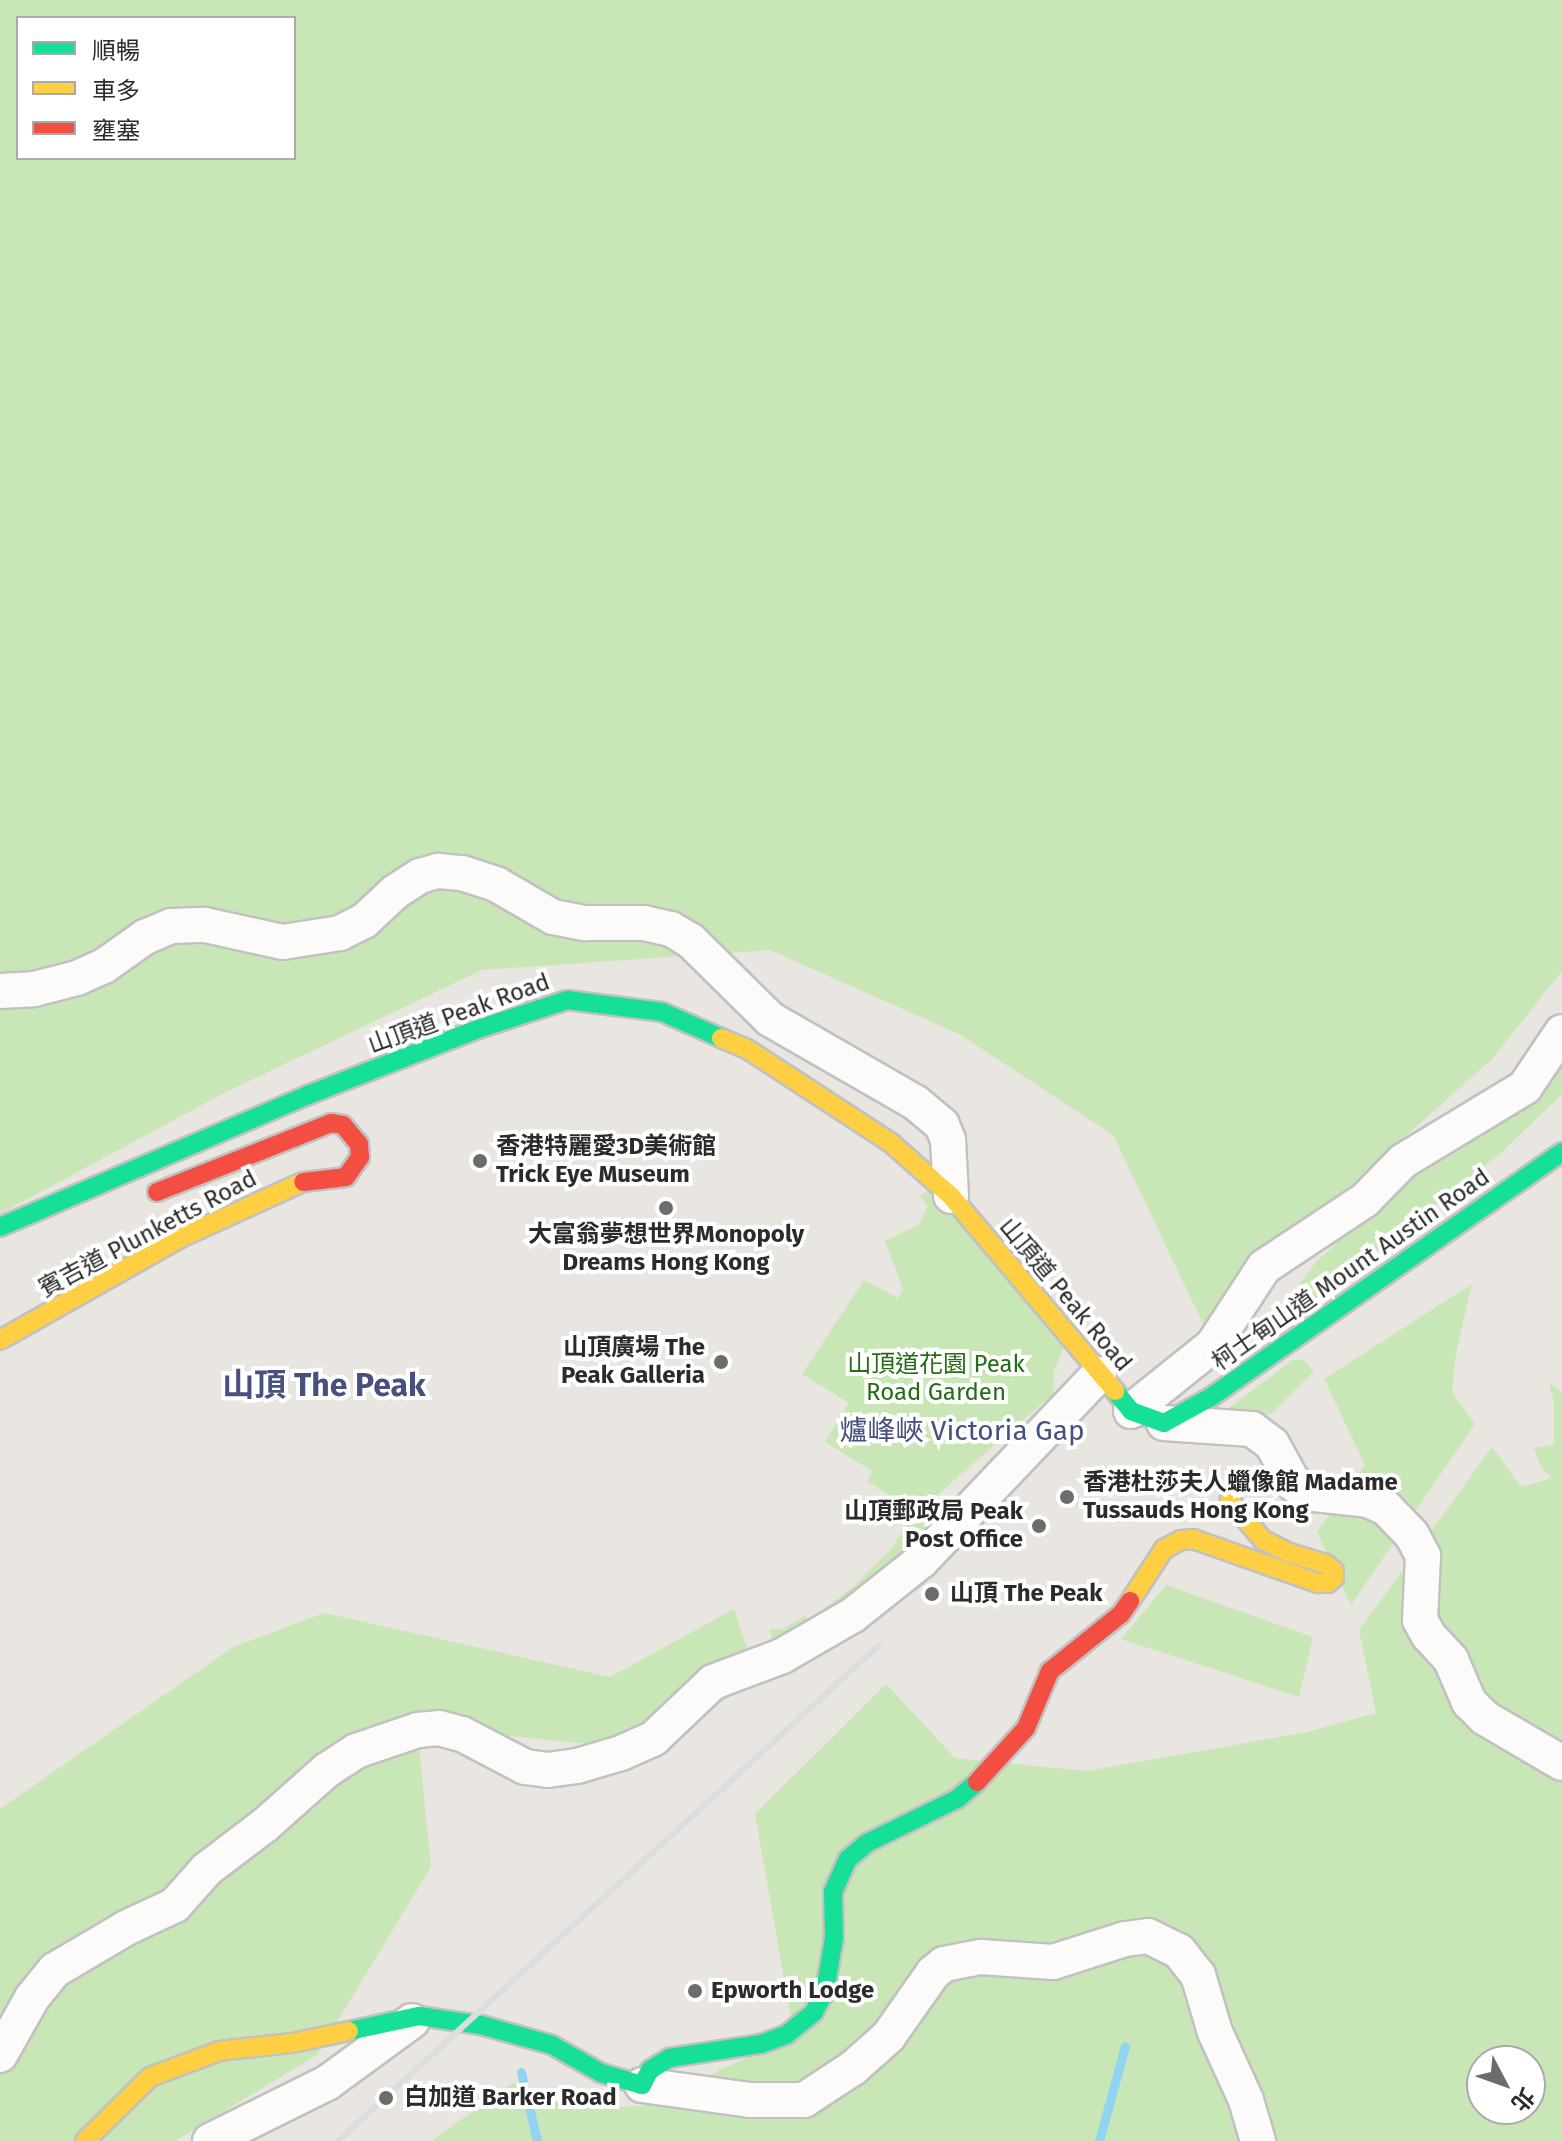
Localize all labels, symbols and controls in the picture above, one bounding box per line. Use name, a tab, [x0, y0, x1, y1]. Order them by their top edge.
legend	[16, 16, 296, 160]
text: 順暢	[92, 37, 140, 65]
text: 車多	[92, 77, 140, 105]
text: 壅塞	[92, 117, 140, 145]
street label: 山頂道 Peak Road	[364, 968, 554, 1060]
place label: 香港特麗愛3D美術館 Trick Eye Museum	[496, 1133, 716, 1189]
marker: 香港特麗愛3D美術館 Trick Eye Museum	[471, 1152, 489, 1170]
street label: 柯士甸山道 Mount Austin Road	[1207, 1163, 1495, 1377]
street label: 賓吉道 Plunketts Road	[34, 1164, 262, 1304]
marker: 大富翁夢想世界Monopoly Dreams Hong Kong	[657, 1199, 675, 1217]
street label: 山頂道 Peak Road	[992, 1212, 1138, 1378]
place label: 大富翁夢想世界Monopoly Dreams Hong Kong	[528, 1221, 804, 1277]
place label: 山頂廣場 The Peak Galleria	[561, 1334, 705, 1390]
park label: 山頂道花園 Peak Road Garden	[847, 1351, 1025, 1407]
marker: 山頂廣場 The Peak Galleria	[712, 1353, 730, 1371]
district label: 山頂 The Peak	[222, 1366, 426, 1404]
district label: 爐峰峽 Victoria Gap	[839, 1414, 1085, 1448]
place label: 香港杜莎夫人蠟像館 Madame Tussauds Hong Kong	[1083, 1469, 1398, 1525]
marker: 香港杜莎夫人蠟像館 Madame Tussauds Hong Kong	[1058, 1488, 1076, 1506]
place label: 山頂郵政局 Peak Post Office	[844, 1498, 1023, 1554]
marker: 山頂郵政局 Peak Post Office	[1030, 1517, 1048, 1535]
place label: 山頂 The Peak	[950, 1580, 1103, 1608]
marker: 山頂 The Peak	[921, 1583, 943, 1605]
place label: Epworth Lodge	[711, 1977, 874, 2005]
marker: Epworth Lodge	[686, 1982, 704, 2000]
north arrow	[1466, 2045, 1546, 2125]
text: 北	[1506, 2083, 1540, 2117]
place label: 白加道 Barker Road	[404, 2084, 617, 2112]
marker: 白加道 Barker Road	[375, 2087, 397, 2109]

